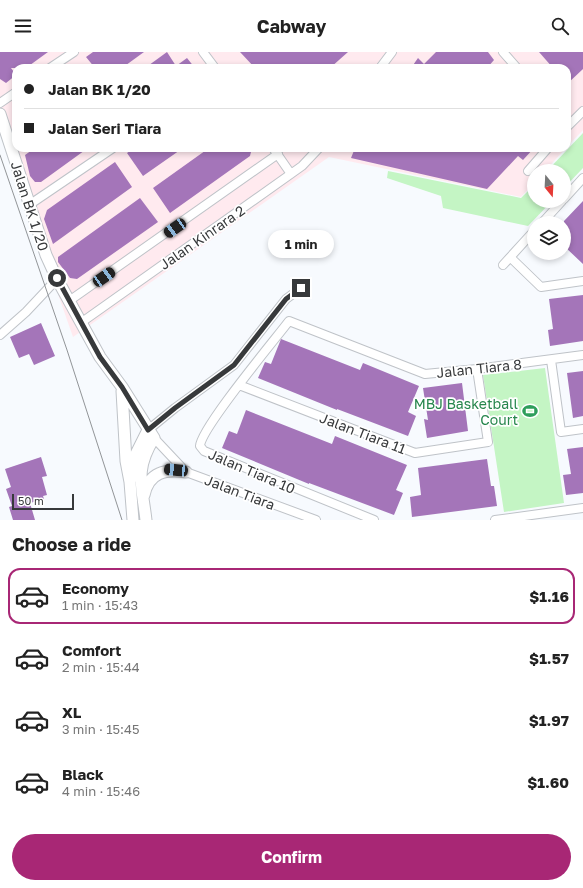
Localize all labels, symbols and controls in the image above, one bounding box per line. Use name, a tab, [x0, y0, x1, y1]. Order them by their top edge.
icon: menu	[12, 15, 34, 37]
text: Cabway	[257, 15, 326, 37]
icon: search	[549, 15, 571, 37]
text: Jalan BK 1/20	[48, 80, 151, 98]
text: Jalan Seri Tiara	[48, 119, 161, 137]
street label: Jalan BK 1/20	[8, 159, 52, 253]
north arrow	[527, 164, 571, 208]
map controls	[527, 164, 571, 260]
street label: Jalan Kinrara 2	[156, 201, 248, 273]
car	[162, 216, 188, 240]
button: layers	[527, 216, 571, 260]
callout: 1 min	[268, 230, 334, 258]
text: 1 min	[285, 236, 317, 252]
car	[91, 265, 117, 289]
route start	[48, 269, 66, 287]
route end	[292, 279, 310, 297]
street label: Jalan Tiara 8	[435, 355, 523, 381]
place label: MBJ Basketball Court	[414, 395, 518, 428]
sports icon: MBJ Basketball Court	[521, 402, 539, 420]
street label: Jalan Tiara 11	[318, 409, 409, 457]
street label: Jalan Tiara 10	[206, 445, 298, 497]
car	[164, 463, 188, 477]
street label: Jalan Tiara	[203, 471, 277, 513]
scale bar	[12, 492, 74, 511]
text: 50 m	[18, 494, 44, 507]
text: Choose a ride	[12, 533, 131, 555]
icon: car	[14, 578, 50, 614]
text: Economy	[62, 579, 129, 597]
text: $1.16	[529, 587, 569, 605]
text: 1 min · 15:43	[62, 597, 138, 613]
icon: car	[14, 640, 50, 676]
text: Comfort	[62, 641, 121, 659]
text: $1.57	[529, 649, 569, 667]
text: 2 min · 15:44	[62, 659, 140, 675]
icon: car	[14, 702, 50, 738]
text: XL	[62, 703, 81, 721]
text: $1.97	[529, 711, 569, 729]
text: 3 min · 15:45	[62, 721, 139, 737]
icon: car	[14, 764, 50, 800]
text: Black	[62, 765, 104, 783]
text: $1.60	[527, 773, 569, 791]
text: 4 min · 15:46	[62, 783, 140, 799]
button: Confirm	[12, 834, 571, 880]

